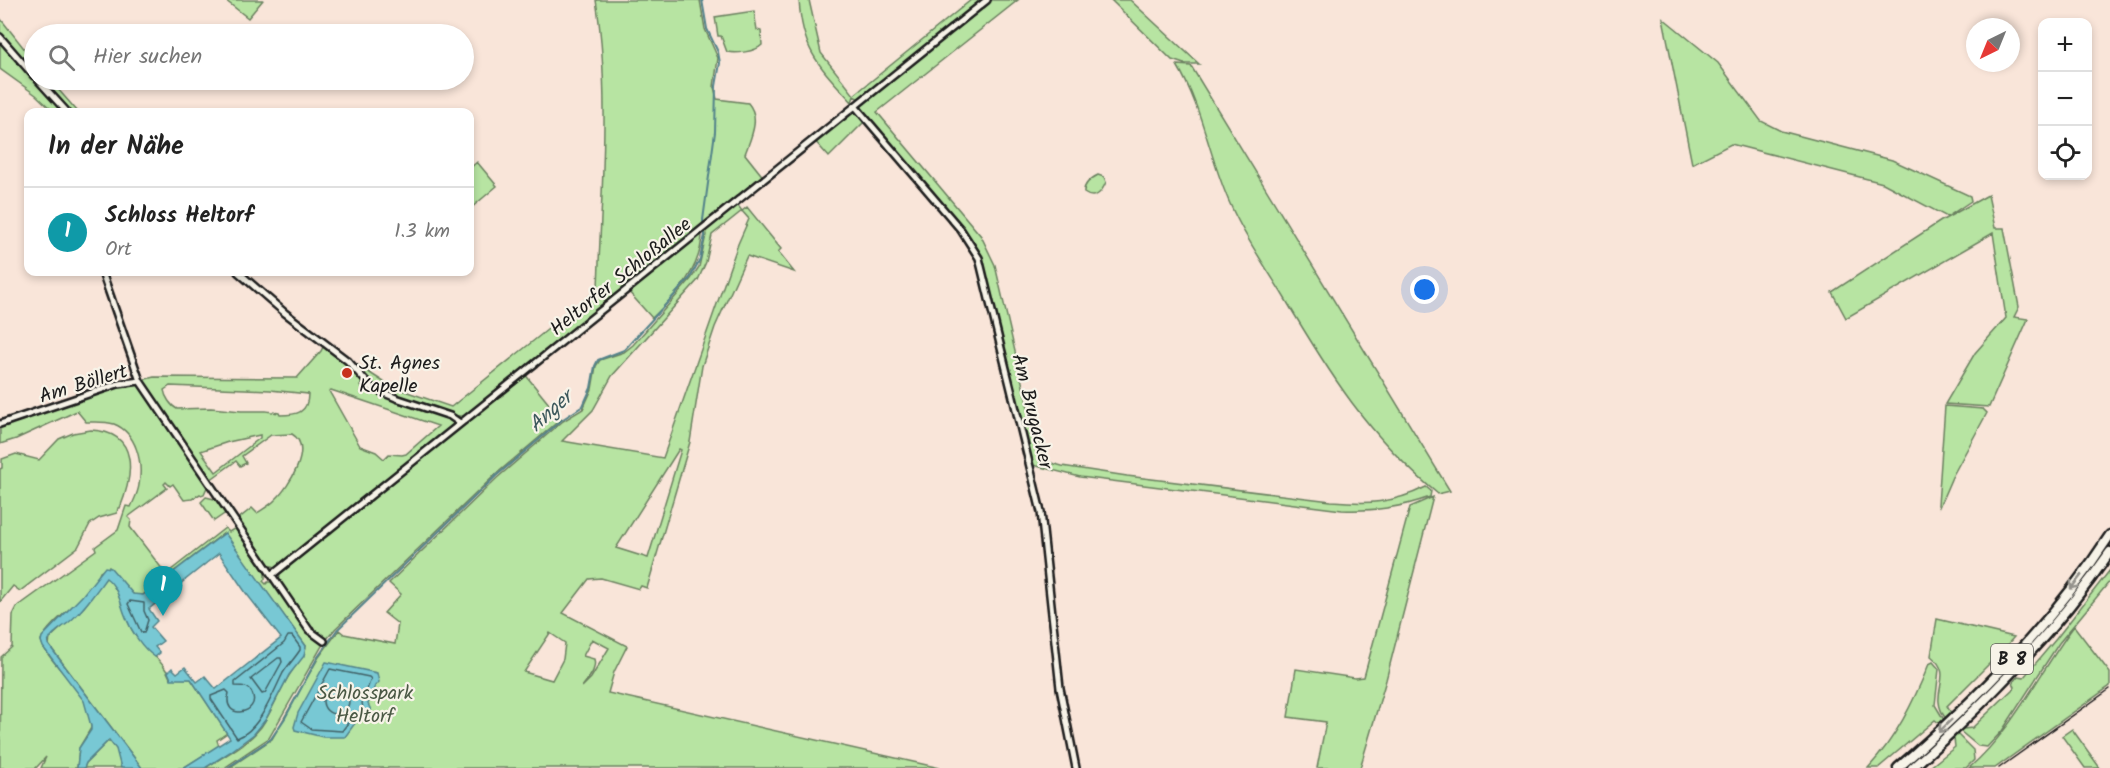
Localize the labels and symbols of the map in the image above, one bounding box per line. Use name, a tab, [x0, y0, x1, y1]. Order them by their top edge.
north arrow	[1966, 18, 2020, 72]
street label: Heltorfer Schloßallee	[543, 210, 699, 345]
your location	[1410, 275, 1439, 304]
place label: St. Agnes Kapelle	[359, 348, 440, 403]
street label: Am Brugacker	[1001, 350, 1061, 474]
street label: Am Böllert	[35, 356, 132, 414]
marker: St. Agnes Kapelle	[340, 366, 354, 380]
water label: Anger	[521, 380, 584, 441]
pin: 1	[144, 566, 182, 616]
one-way arrow	[2070, 574, 2082, 590]
road number: B 8	[1991, 644, 2033, 674]
park label: Schlosspark Heltorf	[317, 678, 414, 733]
one-way arrow	[1937, 719, 1952, 733]

